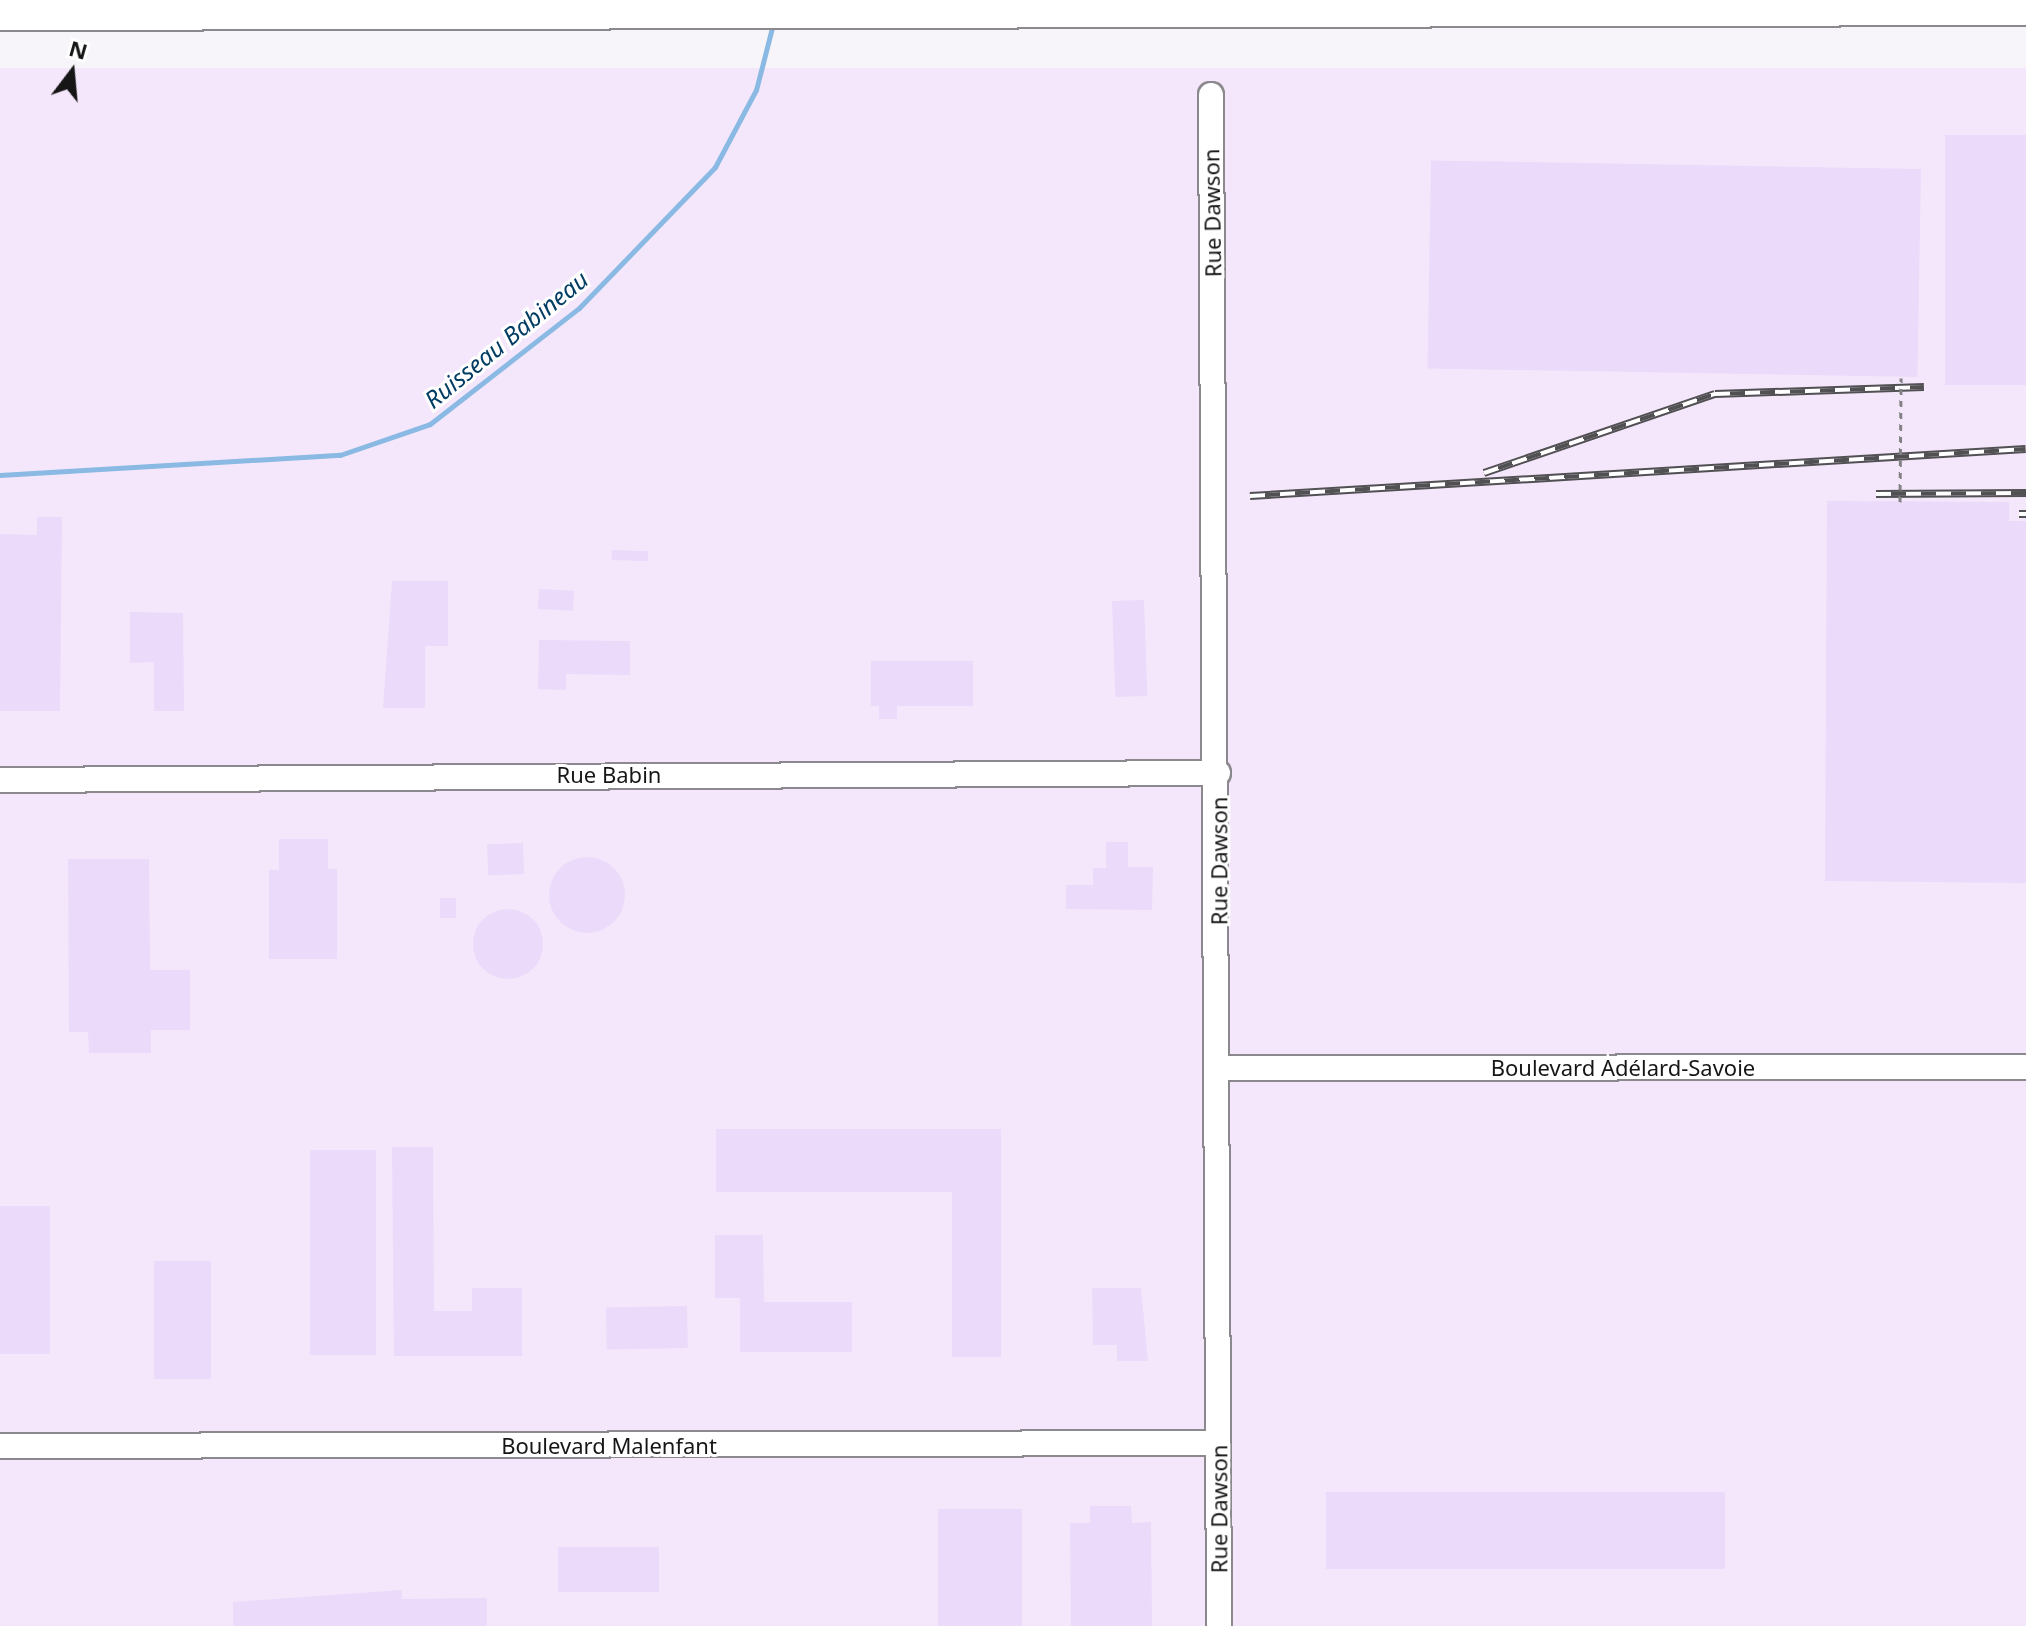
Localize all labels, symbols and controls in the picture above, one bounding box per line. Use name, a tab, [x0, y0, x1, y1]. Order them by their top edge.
north arrow	[32, 32, 112, 112]
text: N	[66, 32, 91, 66]
street label: Rue Dawson	[1198, 149, 1226, 277]
water label: Ruisseau Babineau	[419, 264, 593, 414]
street label: Rue Babin	[557, 762, 661, 788]
street label: Rue Dawson	[1206, 797, 1232, 925]
street label: Boulevard Adélard-Savoie	[1491, 1055, 1755, 1081]
street label: Boulevard Malenfant	[501, 1433, 717, 1459]
street label: Rue Dawson	[1206, 1445, 1232, 1573]

